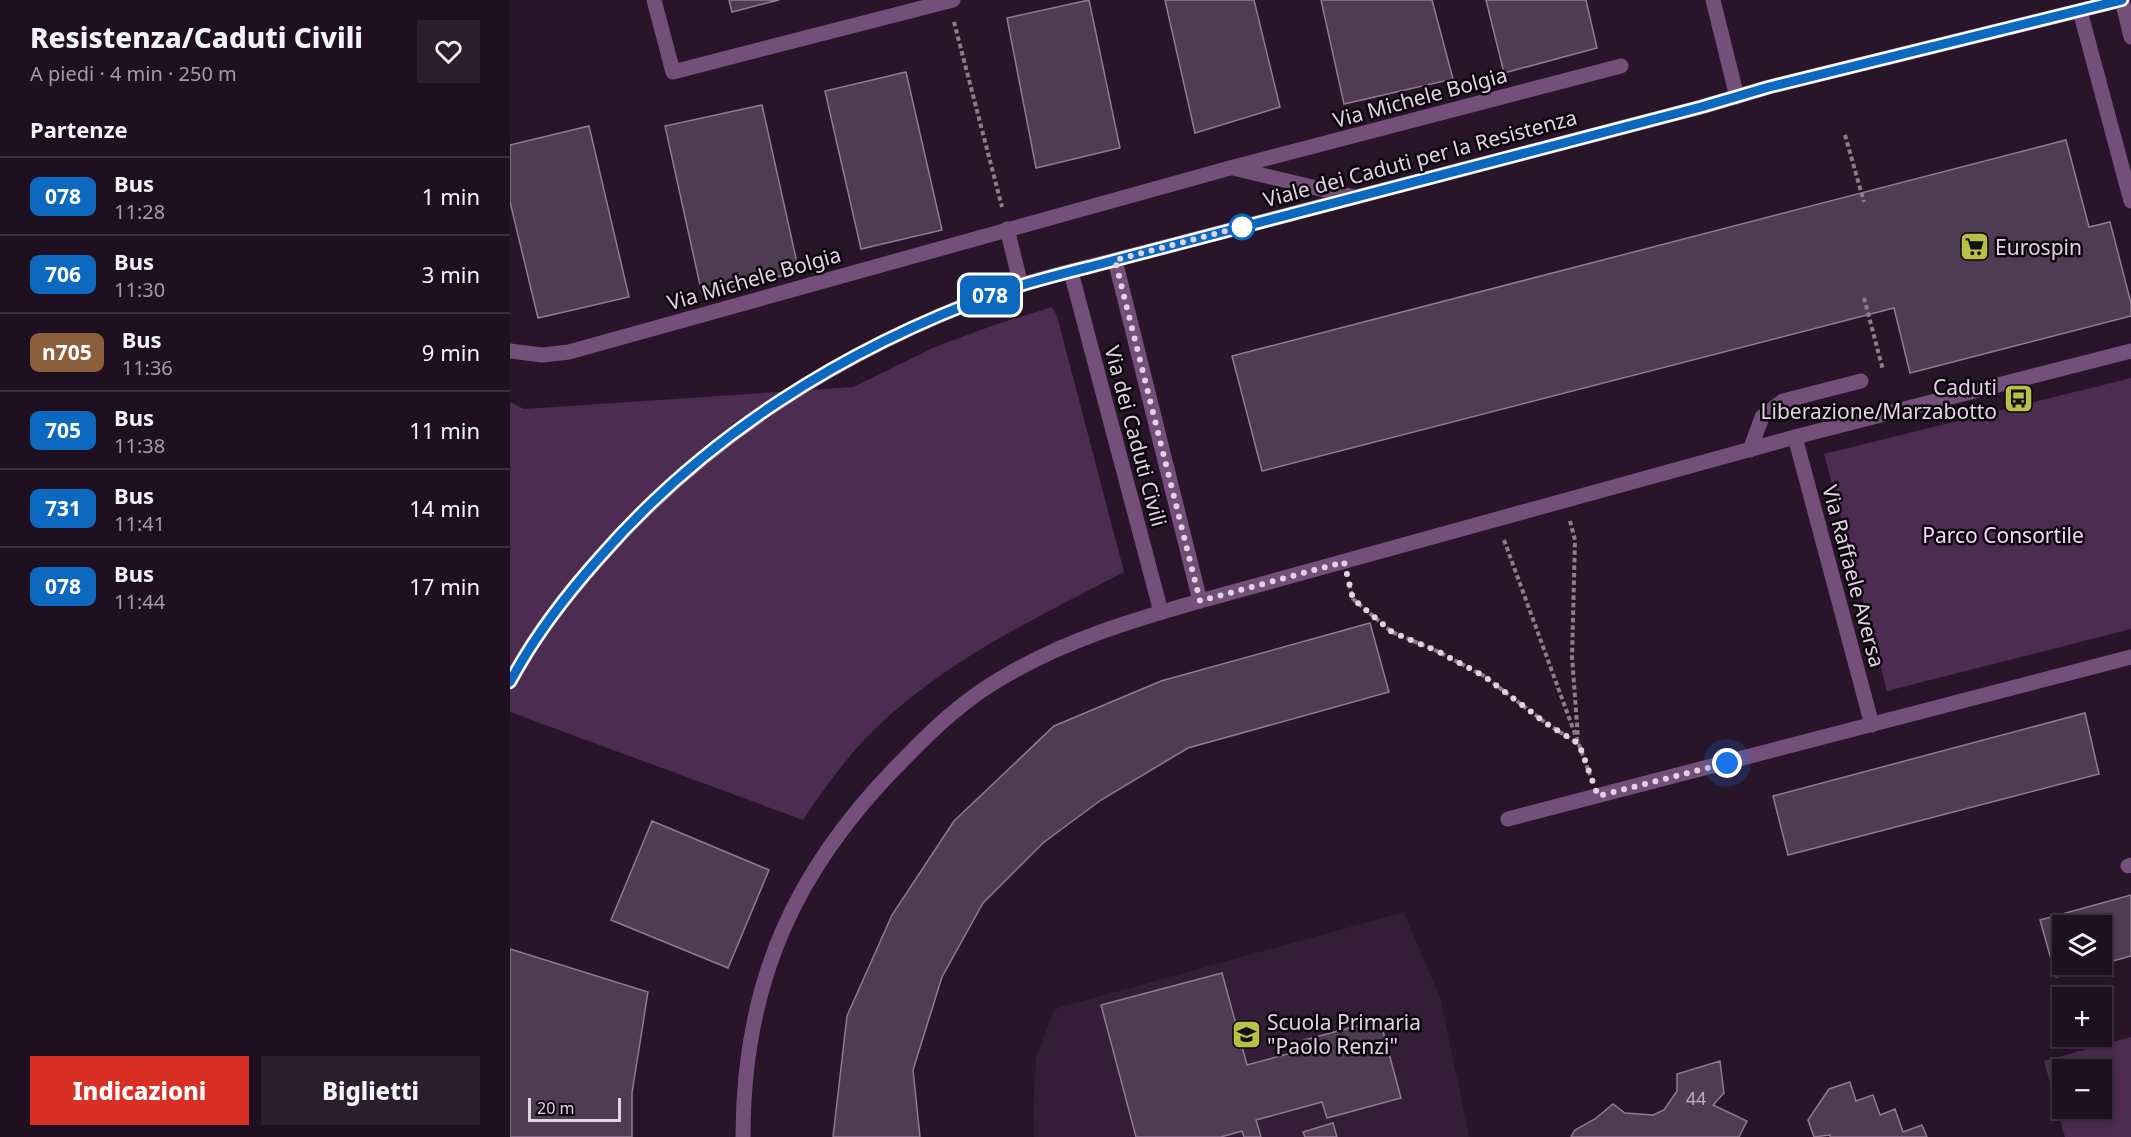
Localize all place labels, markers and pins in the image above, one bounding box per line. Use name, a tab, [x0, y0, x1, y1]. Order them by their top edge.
unlabelled marker	[1229, 214, 1255, 240]
supermarket icon: Eurospin	[1958, 231, 1990, 263]
place label: Eurospin	[1995, 233, 2082, 261]
place label: Caduti Liberazione/Marzabotto	[1761, 373, 1997, 425]
bus stop icon: Caduti Liberazione/Marzabotto	[2002, 383, 2034, 415]
place label: Scuola Primaria "Paolo Renzi"	[1267, 1008, 1421, 1060]
school or university icon: Scuola Primaria "Paolo Renzi"	[1230, 1018, 1262, 1050]

